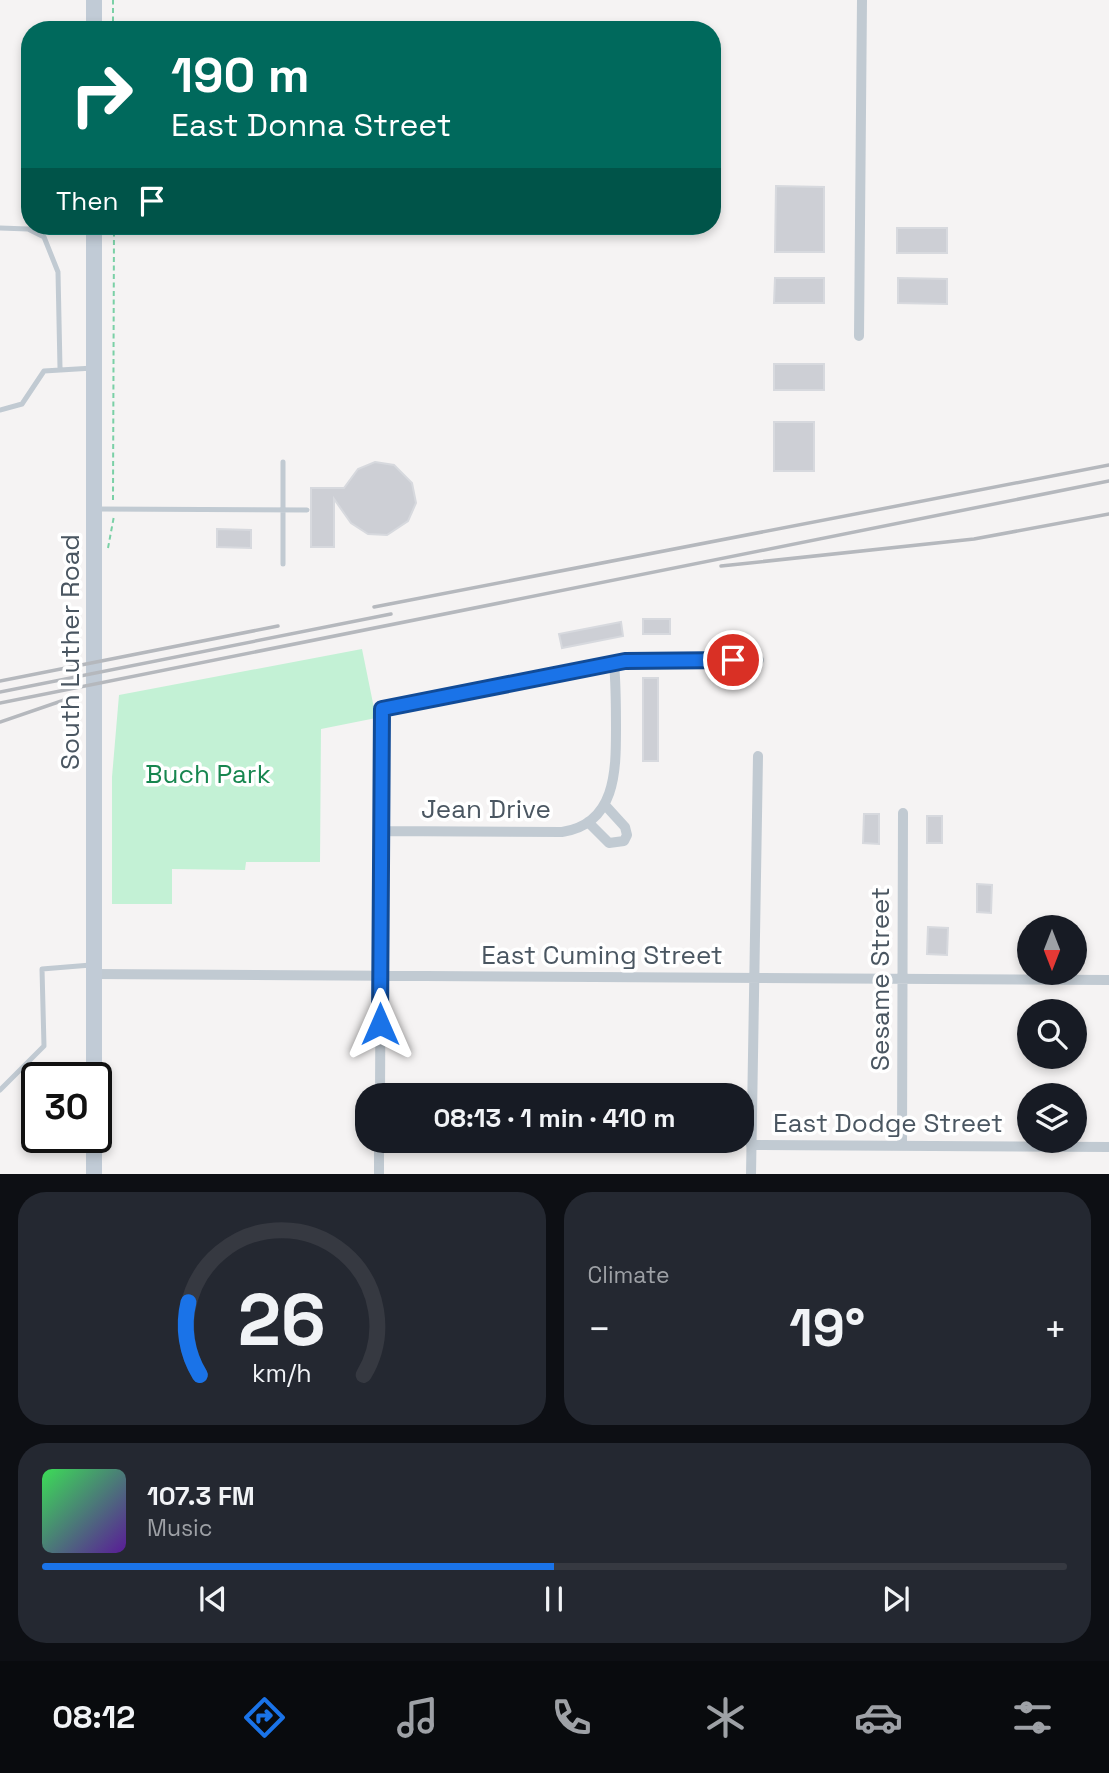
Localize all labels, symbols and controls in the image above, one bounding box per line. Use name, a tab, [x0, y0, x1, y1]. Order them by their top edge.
text: 190 m	[171, 44, 309, 106]
icon: right	[56, 49, 147, 140]
text: East Donna Street	[171, 105, 451, 145]
icon: arrive	[133, 182, 171, 220]
text: Then	[56, 184, 119, 218]
street label: South Luther Road	[53, 534, 87, 770]
pin	[703, 630, 763, 690]
icon: arrive	[714, 641, 752, 679]
park label: Buch Park	[145, 757, 271, 791]
street label: Jean Drive	[421, 792, 551, 826]
street label: Sesame Street	[863, 887, 897, 1071]
north arrow	[1017, 915, 1087, 985]
map controls	[1017, 915, 1087, 1153]
street label: East Cuming Street	[481, 938, 723, 972]
position arrow	[343, 987, 417, 1061]
button: search	[1017, 999, 1087, 1069]
speed limit sign: 30	[21, 1062, 112, 1153]
button: layers	[1017, 1083, 1087, 1153]
text: 08:13 · 1 min · 410 m	[434, 1101, 675, 1135]
street label: East Dodge Street	[773, 1106, 1003, 1140]
text: Climate	[588, 1260, 670, 1290]
text: 26	[238, 1273, 326, 1366]
text: 19°	[789, 1295, 865, 1361]
text: −	[588, 1305, 611, 1353]
text: +	[1043, 1305, 1067, 1353]
text: km/h	[252, 1356, 312, 1388]
text: 107.3 FM	[147, 1479, 255, 1513]
text: Music	[147, 1513, 212, 1543]
icon: previous	[194, 1580, 232, 1618]
icon: pause	[535, 1580, 573, 1618]
icon: next	[877, 1580, 915, 1618]
icon: directions	[240, 1693, 289, 1742]
icon: music	[393, 1693, 442, 1742]
icon: phone	[547, 1693, 596, 1742]
icon: climate	[701, 1693, 750, 1742]
icon: car	[854, 1693, 903, 1742]
icon: filters	[1008, 1693, 1057, 1742]
text: 08:12	[52, 1697, 135, 1737]

